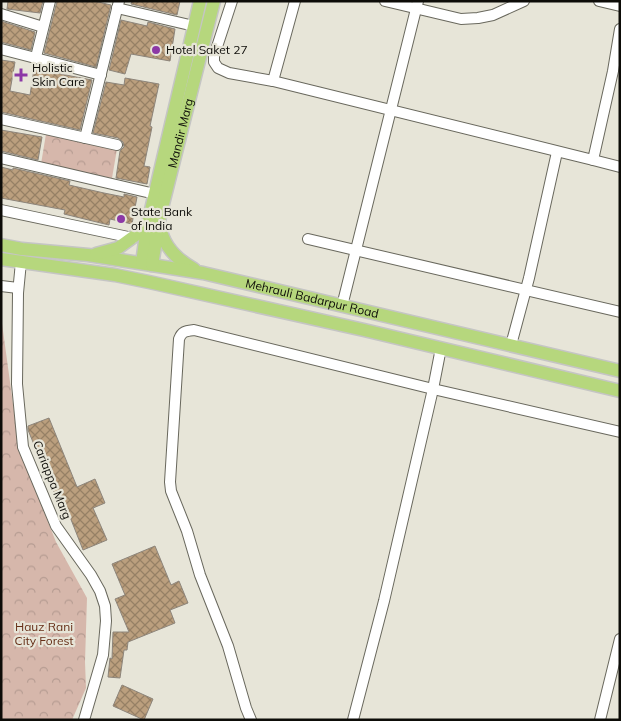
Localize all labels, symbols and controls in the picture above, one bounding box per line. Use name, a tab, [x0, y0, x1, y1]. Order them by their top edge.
place label: Hotel Saket 27	[166, 42, 248, 57]
marker: Hotel Saket 27	[150, 44, 162, 56]
place label: Holistic Skin Care	[32, 60, 85, 89]
marker: Holistic Skin Care	[14, 68, 28, 82]
street label: Mandir Marg	[164, 97, 196, 169]
place label: State Bank of India	[131, 204, 193, 233]
marker: State Bank of India	[115, 213, 127, 225]
street label: Mehrauli Badarpur Road	[244, 275, 380, 321]
street label: Cariappa Marg	[30, 438, 75, 521]
park label: Hauz Rani City Forest	[14, 619, 74, 648]

